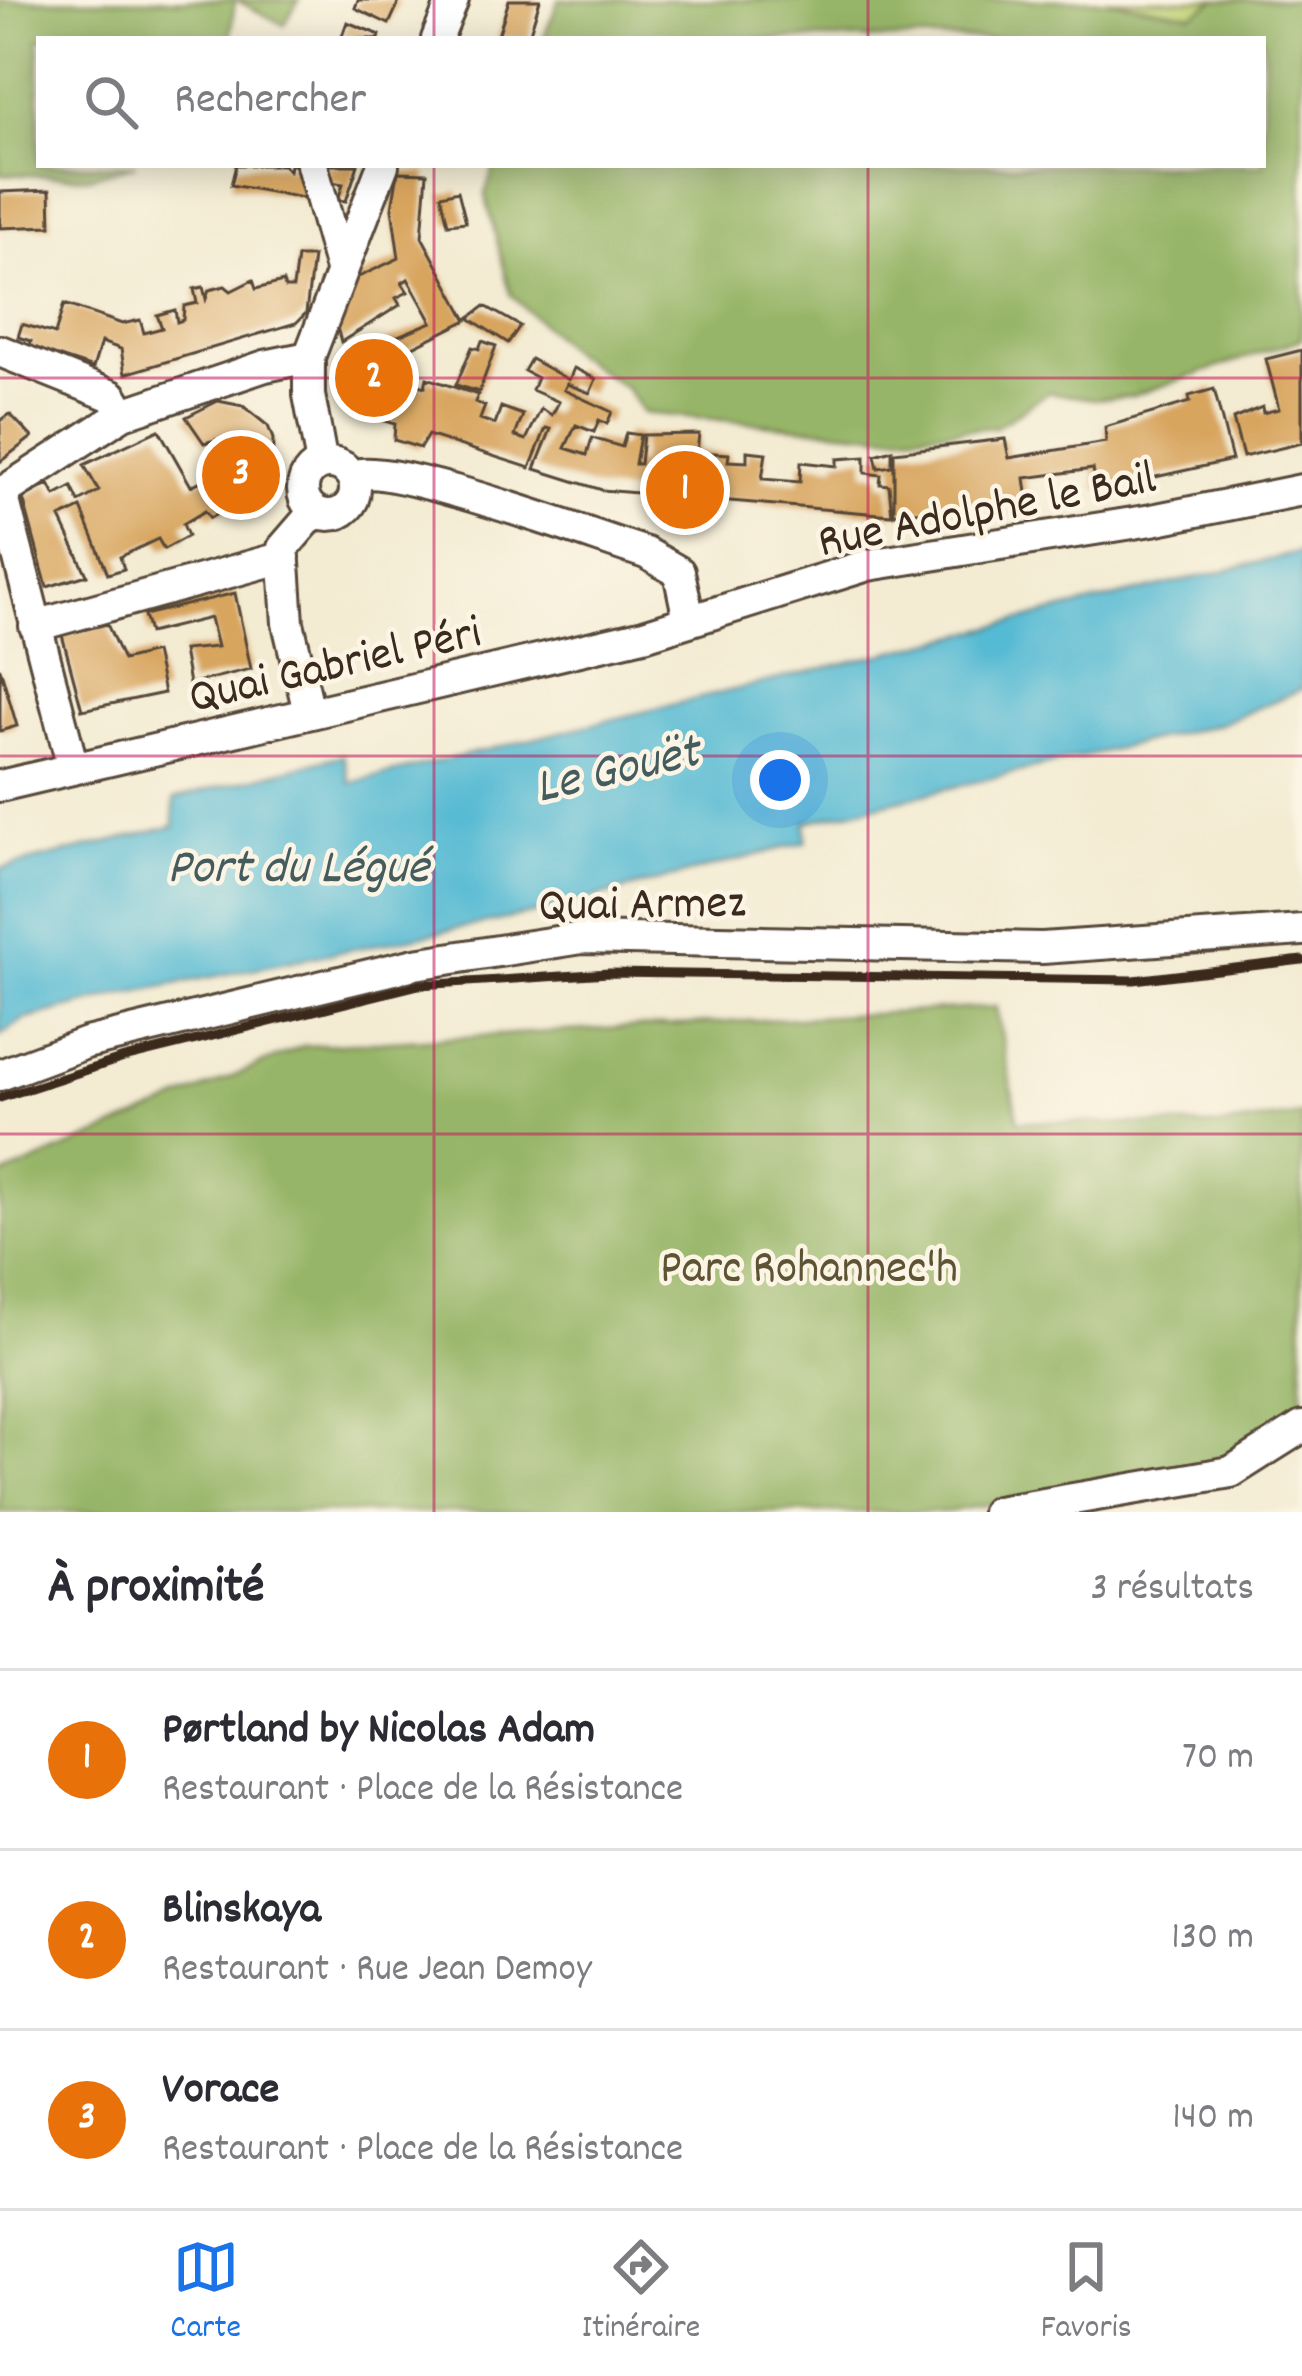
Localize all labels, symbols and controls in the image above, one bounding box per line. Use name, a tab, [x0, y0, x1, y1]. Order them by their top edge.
search box	[36, 36, 1266, 168]
icon: search	[78, 69, 144, 135]
text: Rechercher	[174, 70, 366, 134]
pin: 2	[335, 333, 413, 423]
pin: 3	[202, 430, 280, 520]
pin: 1	[646, 445, 724, 535]
street label: Rue Adolphe le Bail	[813, 447, 1162, 580]
street label: Quai Gabriel Péri	[183, 601, 488, 735]
water label: Le Gouët	[529, 718, 711, 827]
your location	[750, 750, 810, 810]
water label: Port du Légué	[167, 835, 434, 907]
street label: Quai Armez	[538, 871, 746, 944]
park label: Parc Rohannec'h	[660, 1237, 958, 1306]
text: À proximité	[48, 1554, 265, 1626]
text: 3 résultats	[1090, 1563, 1254, 1618]
text: Pørtland by Nicolas Adam	[162, 1700, 595, 1764]
text: 1	[83, 1732, 91, 1787]
text: 70 m	[1182, 1732, 1254, 1787]
text: Restaurant · Place de la Résistance	[162, 1764, 683, 1819]
text: Blinskaya	[162, 1880, 321, 1944]
text: 2	[78, 1912, 96, 1967]
text: 130 m	[1171, 1912, 1254, 1967]
text: Restaurant · Rue Jean Demoy	[162, 1944, 592, 1999]
text: Vorace	[162, 2060, 279, 2124]
text: 3	[78, 2092, 96, 2147]
text: 140 m	[1172, 2092, 1254, 2147]
text: Restaurant · Place de la Résistance	[162, 2124, 683, 2179]
tab: Carte	[170, 2234, 241, 2353]
tab: Itinéraire	[582, 2234, 700, 2353]
tab: Favoris	[1041, 2234, 1132, 2353]

